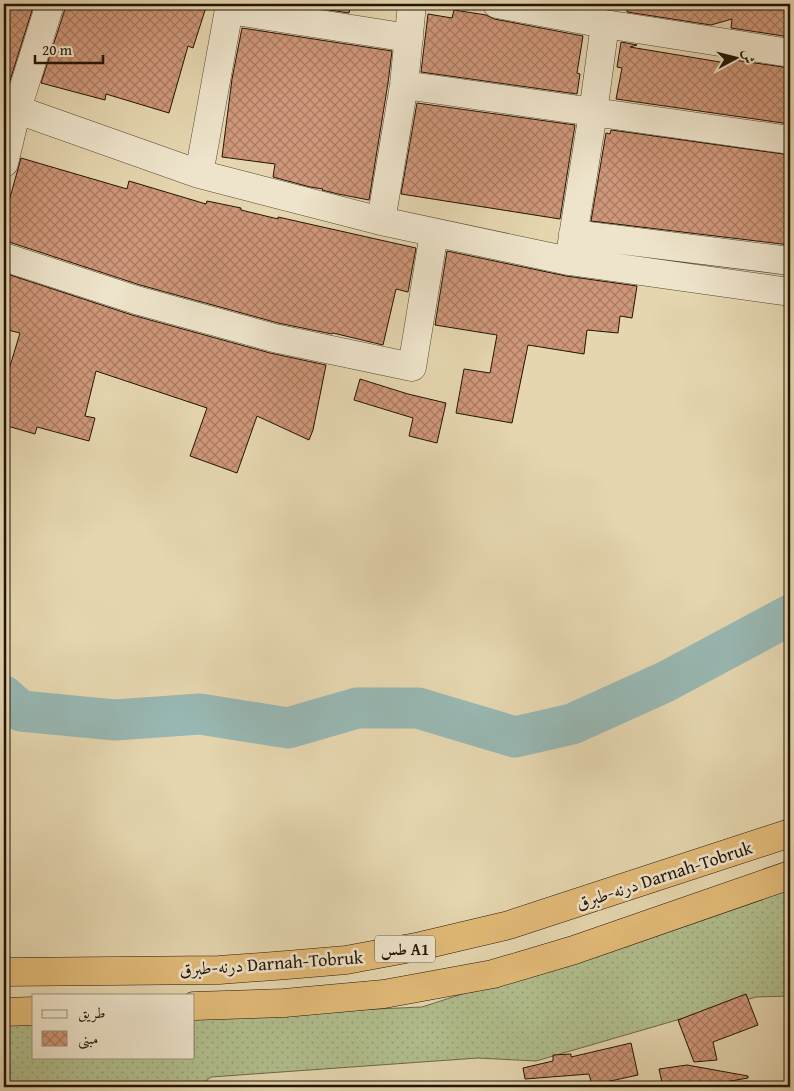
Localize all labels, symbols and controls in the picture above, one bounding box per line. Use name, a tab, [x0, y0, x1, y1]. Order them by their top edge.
scale bar	[35, 32, 102, 64]
north arrow	[712, 32, 762, 82]
text: 20 m	[42, 39, 73, 60]
text: ش	[738, 48, 760, 65]
street label: درنه-طبرق Darnah-Tobruk	[572, 833, 757, 916]
road number: طس A1	[375, 936, 435, 962]
street label: درنه-طبرق Darnah-Tobruk	[178, 943, 365, 983]
legend	[32, 994, 195, 1058]
text: طريق	[78, 1002, 105, 1023]
text: مبنى	[78, 1028, 98, 1050]

